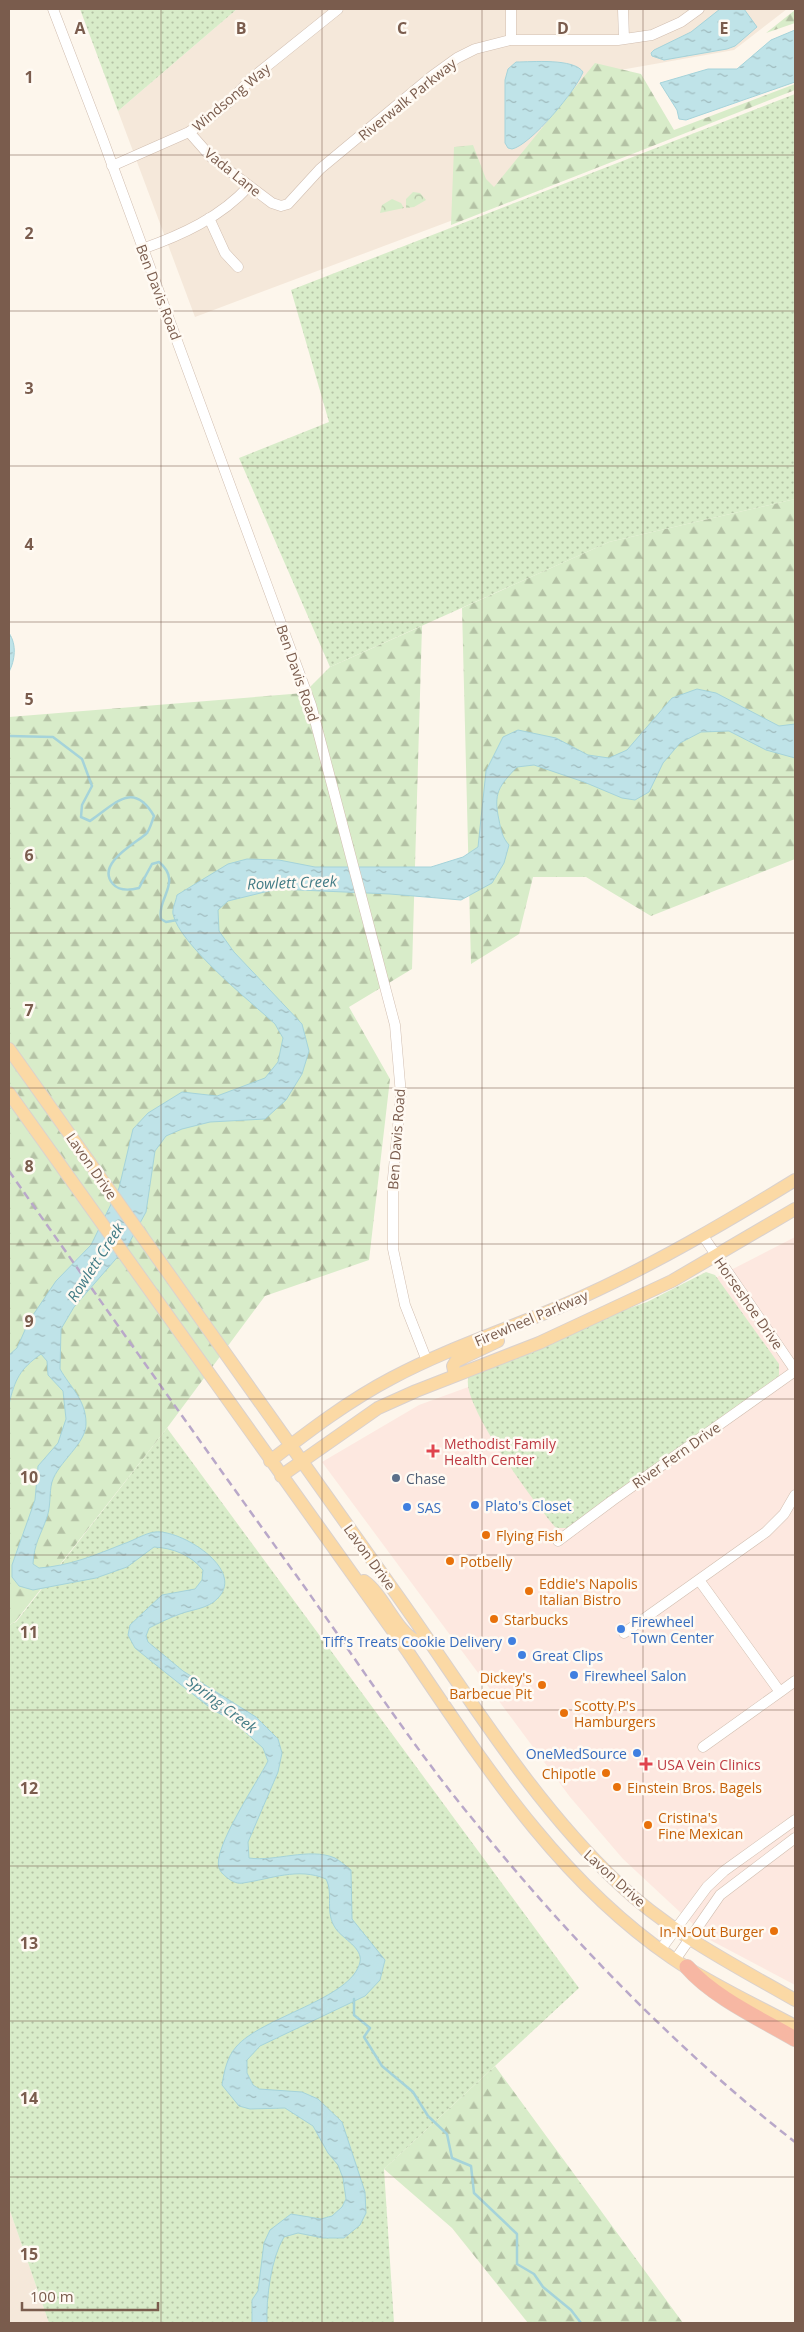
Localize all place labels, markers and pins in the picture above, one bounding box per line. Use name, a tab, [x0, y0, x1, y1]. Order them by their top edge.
place label: Methodist Family Health Center	[444, 1434, 557, 1469]
marker: Methodist Family Health Center	[426, 1444, 440, 1458]
place label: Chase	[406, 1469, 446, 1488]
marker: Chase	[390, 1472, 402, 1484]
place label: Plato's Closet	[485, 1496, 572, 1515]
place label: SAS	[417, 1498, 441, 1517]
marker: Plato's Closet	[469, 1499, 481, 1511]
marker: SAS	[401, 1501, 413, 1513]
place label: Flying Fish	[496, 1526, 563, 1545]
marker: Flying Fish	[480, 1529, 492, 1541]
place label: Potbelly	[460, 1552, 513, 1571]
marker: Potbelly	[444, 1555, 456, 1567]
place label: Eddie's Napolis Italian Bistro	[539, 1574, 638, 1609]
marker: Eddie's Napolis Italian Bistro	[523, 1585, 535, 1597]
place label: Starbucks	[504, 1610, 568, 1629]
place label: Firewheel Town Center	[631, 1612, 714, 1647]
marker: Starbucks	[488, 1613, 500, 1625]
marker: Firewheel Town Center	[615, 1623, 627, 1635]
place label: Tiff's Treats Cookie Delivery	[323, 1632, 503, 1651]
marker: Tiff's Treats Cookie Delivery	[506, 1635, 518, 1647]
place label: Great Clips	[532, 1646, 604, 1665]
marker: Great Clips	[516, 1649, 528, 1661]
place label: Firewheel Salon	[584, 1666, 687, 1685]
place label: Dickey's Barbecue Pit	[449, 1668, 532, 1703]
marker: Firewheel Salon	[568, 1669, 580, 1681]
marker: Dickey's Barbecue Pit	[536, 1679, 548, 1691]
place label: Scotty P's Hamburgers	[574, 1696, 656, 1731]
marker: Scotty P's Hamburgers	[558, 1707, 570, 1719]
place label: OneMedSource	[526, 1744, 627, 1763]
marker: OneMedSource	[631, 1747, 643, 1759]
place label: USA Vein Clinics	[657, 1755, 761, 1774]
marker: USA Vein Clinics	[639, 1757, 653, 1771]
place label: Chipotle	[542, 1764, 596, 1783]
marker: Chipotle	[600, 1767, 612, 1779]
place label: Einstein Bros. Bagels	[627, 1778, 762, 1797]
marker: Einstein Bros. Bagels	[611, 1781, 623, 1793]
place label: Cristina's Fine Mexican	[658, 1808, 743, 1843]
marker: Cristina's Fine Mexican	[642, 1819, 654, 1831]
place label: In-N-Out Burger	[659, 1922, 764, 1941]
marker: In-N-Out Burger	[768, 1925, 780, 1937]

